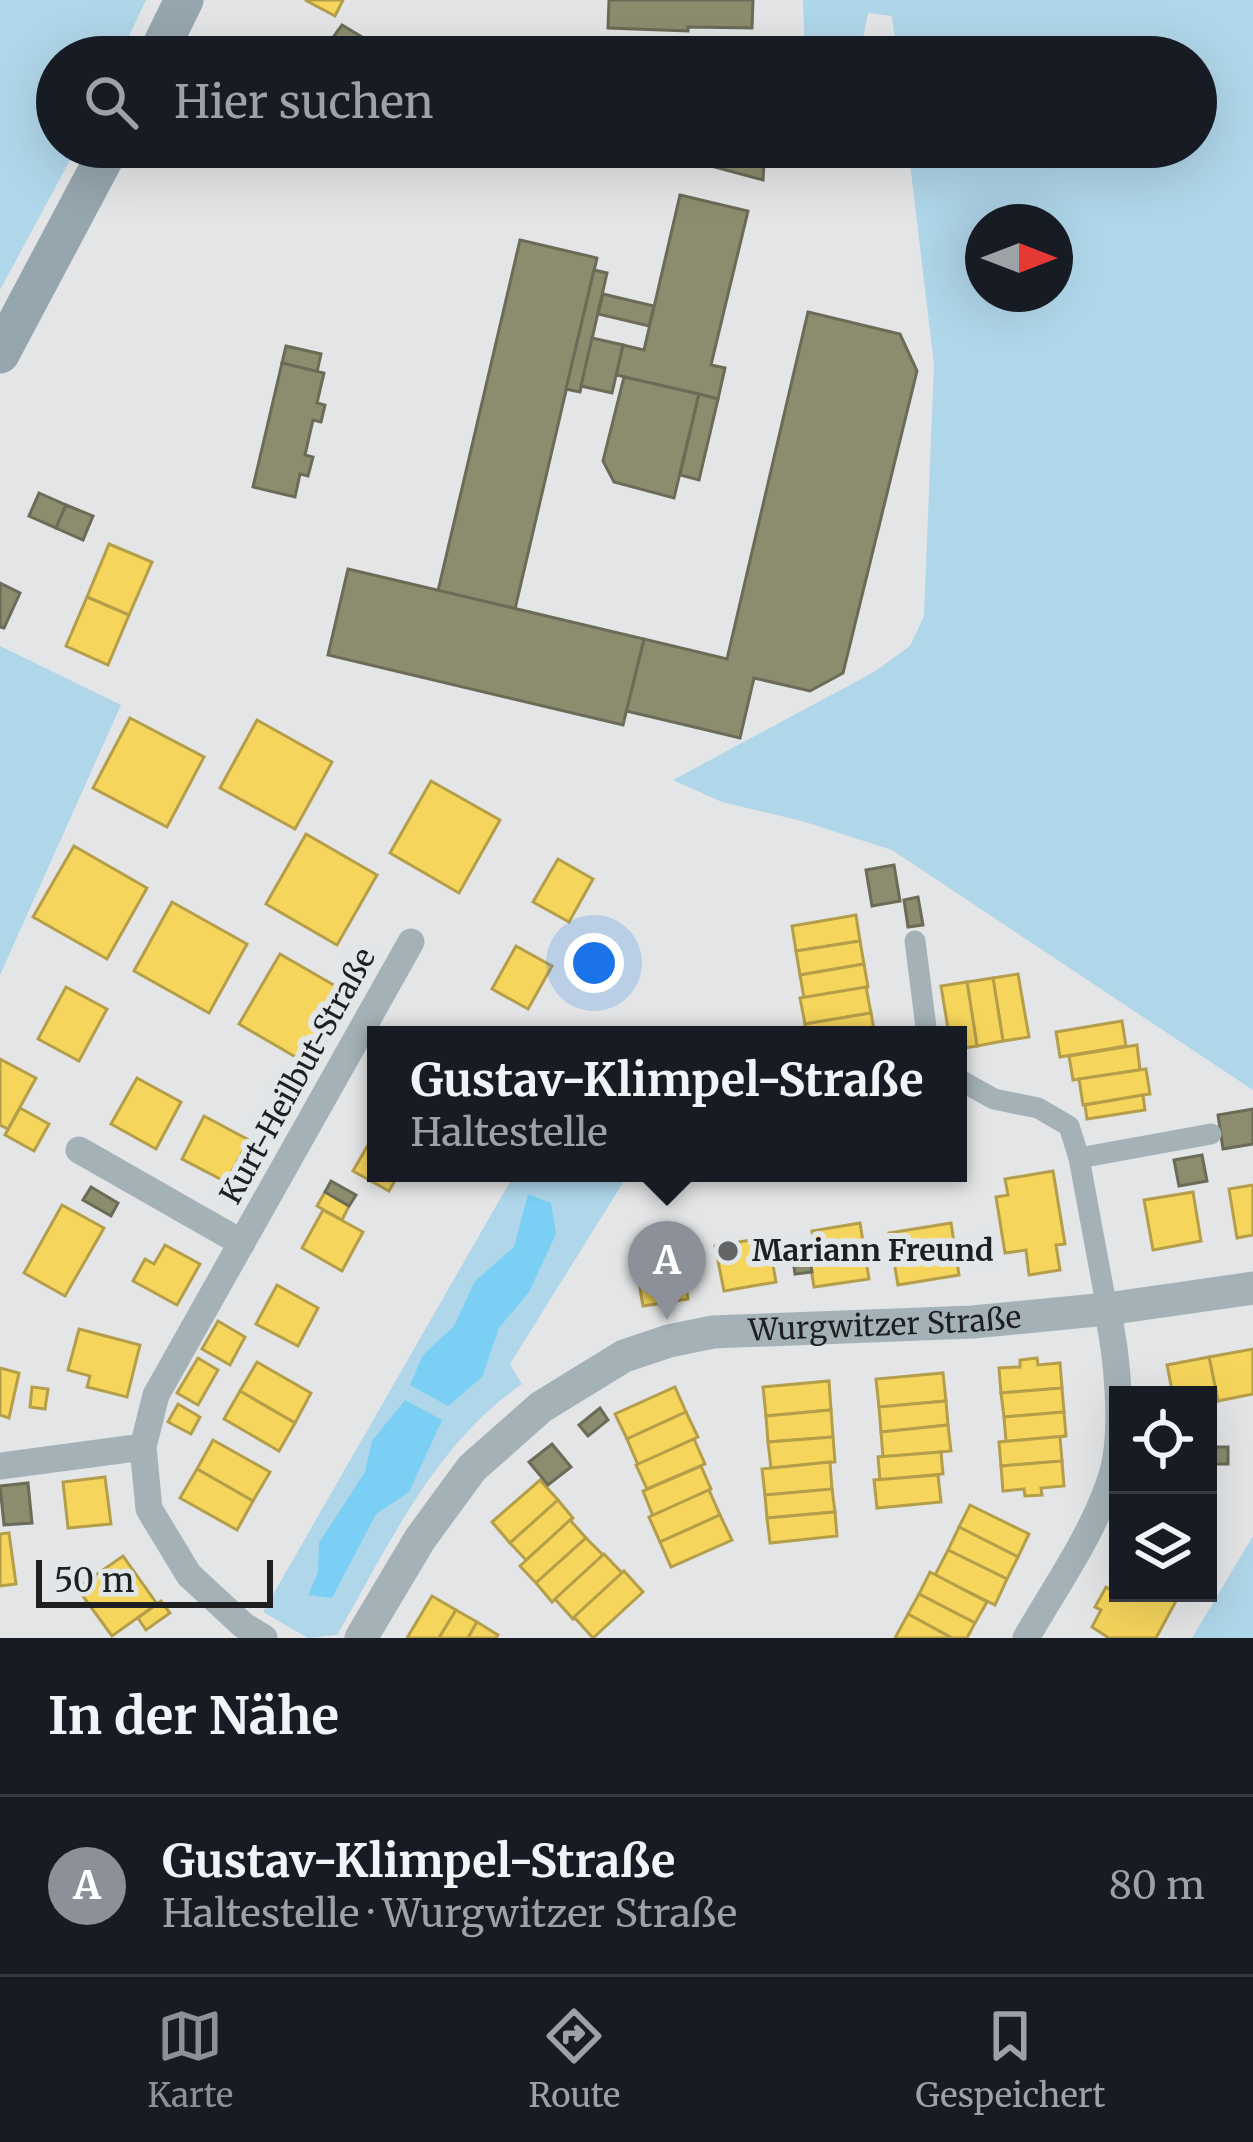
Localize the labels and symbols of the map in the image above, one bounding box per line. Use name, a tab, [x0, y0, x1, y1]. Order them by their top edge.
north arrow	[965, 204, 1073, 312]
your location	[564, 933, 624, 993]
street label: Kurt-Heilbut-Straße	[211, 941, 383, 1210]
pin: A	[628, 1221, 706, 1320]
place label: Mariann Freund	[752, 1231, 994, 1269]
marker: Mariann Freund	[715, 1238, 741, 1264]
street label: Wurgwitzer Straße	[747, 1297, 1023, 1349]
scale bar	[36, 1554, 273, 1607]

